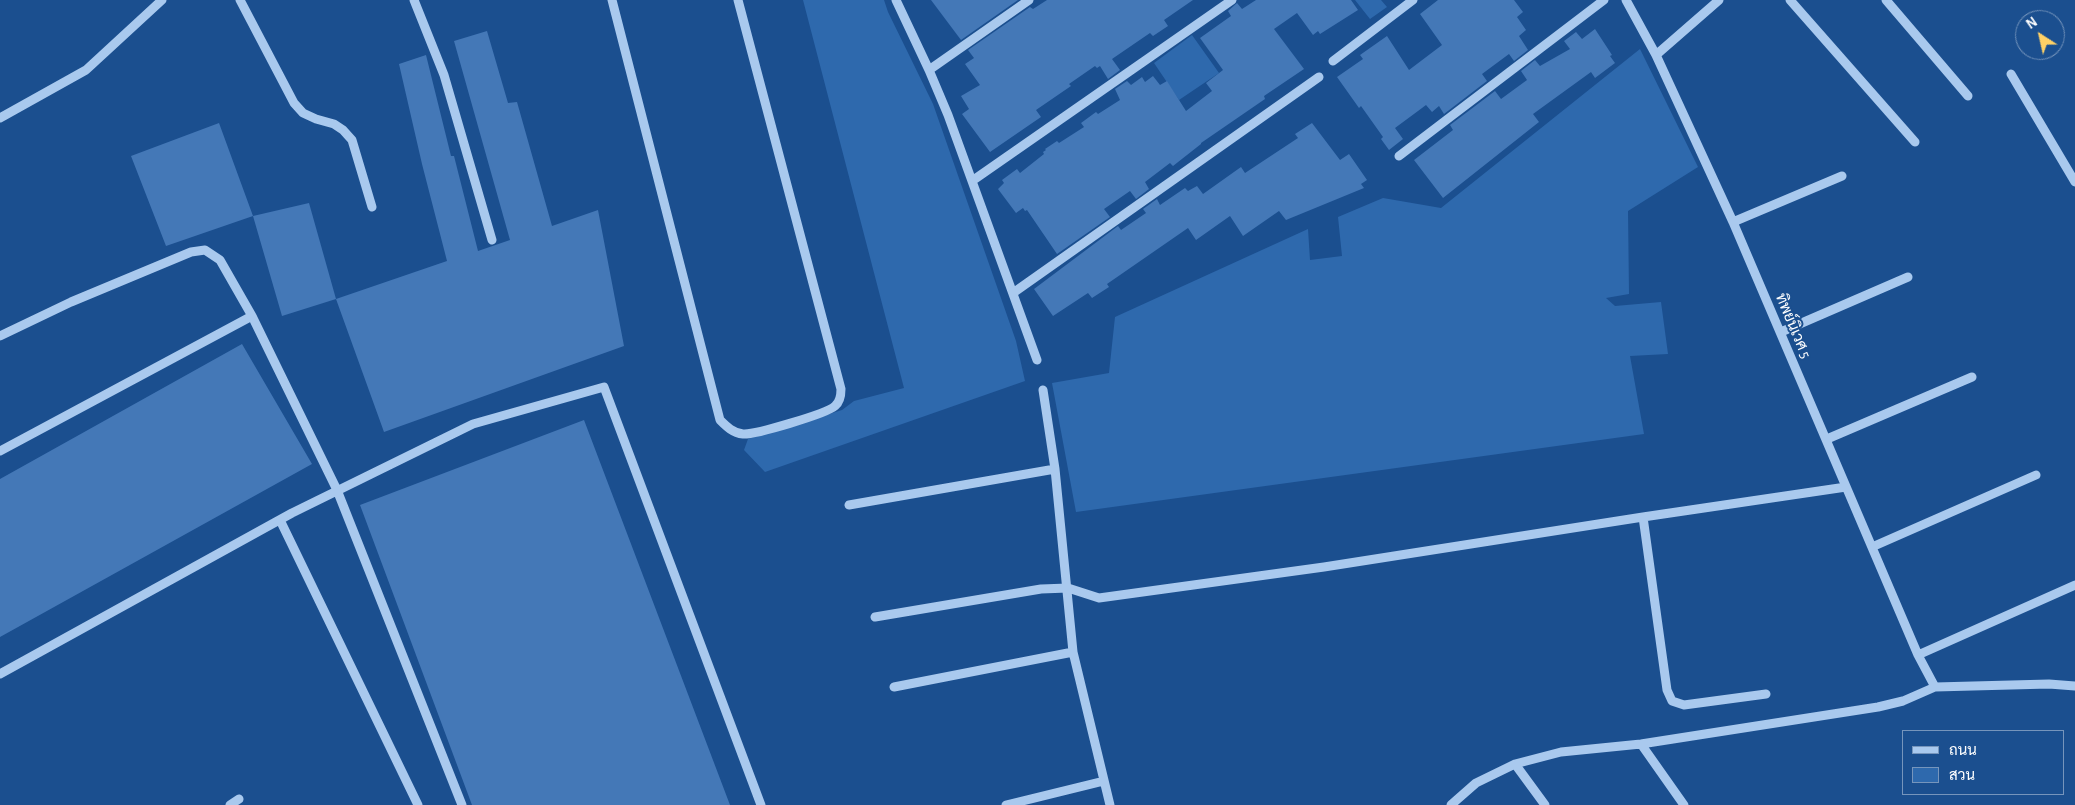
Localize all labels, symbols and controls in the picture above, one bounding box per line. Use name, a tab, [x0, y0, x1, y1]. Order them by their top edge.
north arrow	[2015, 10, 2065, 60]
text: N	[2024, 15, 2040, 32]
street label: ทิพย์นิเวศ 5	[1771, 291, 1815, 361]
legend	[1902, 730, 2065, 795]
text: ถนน	[1949, 743, 1977, 758]
text: สวน	[1949, 768, 1975, 783]

